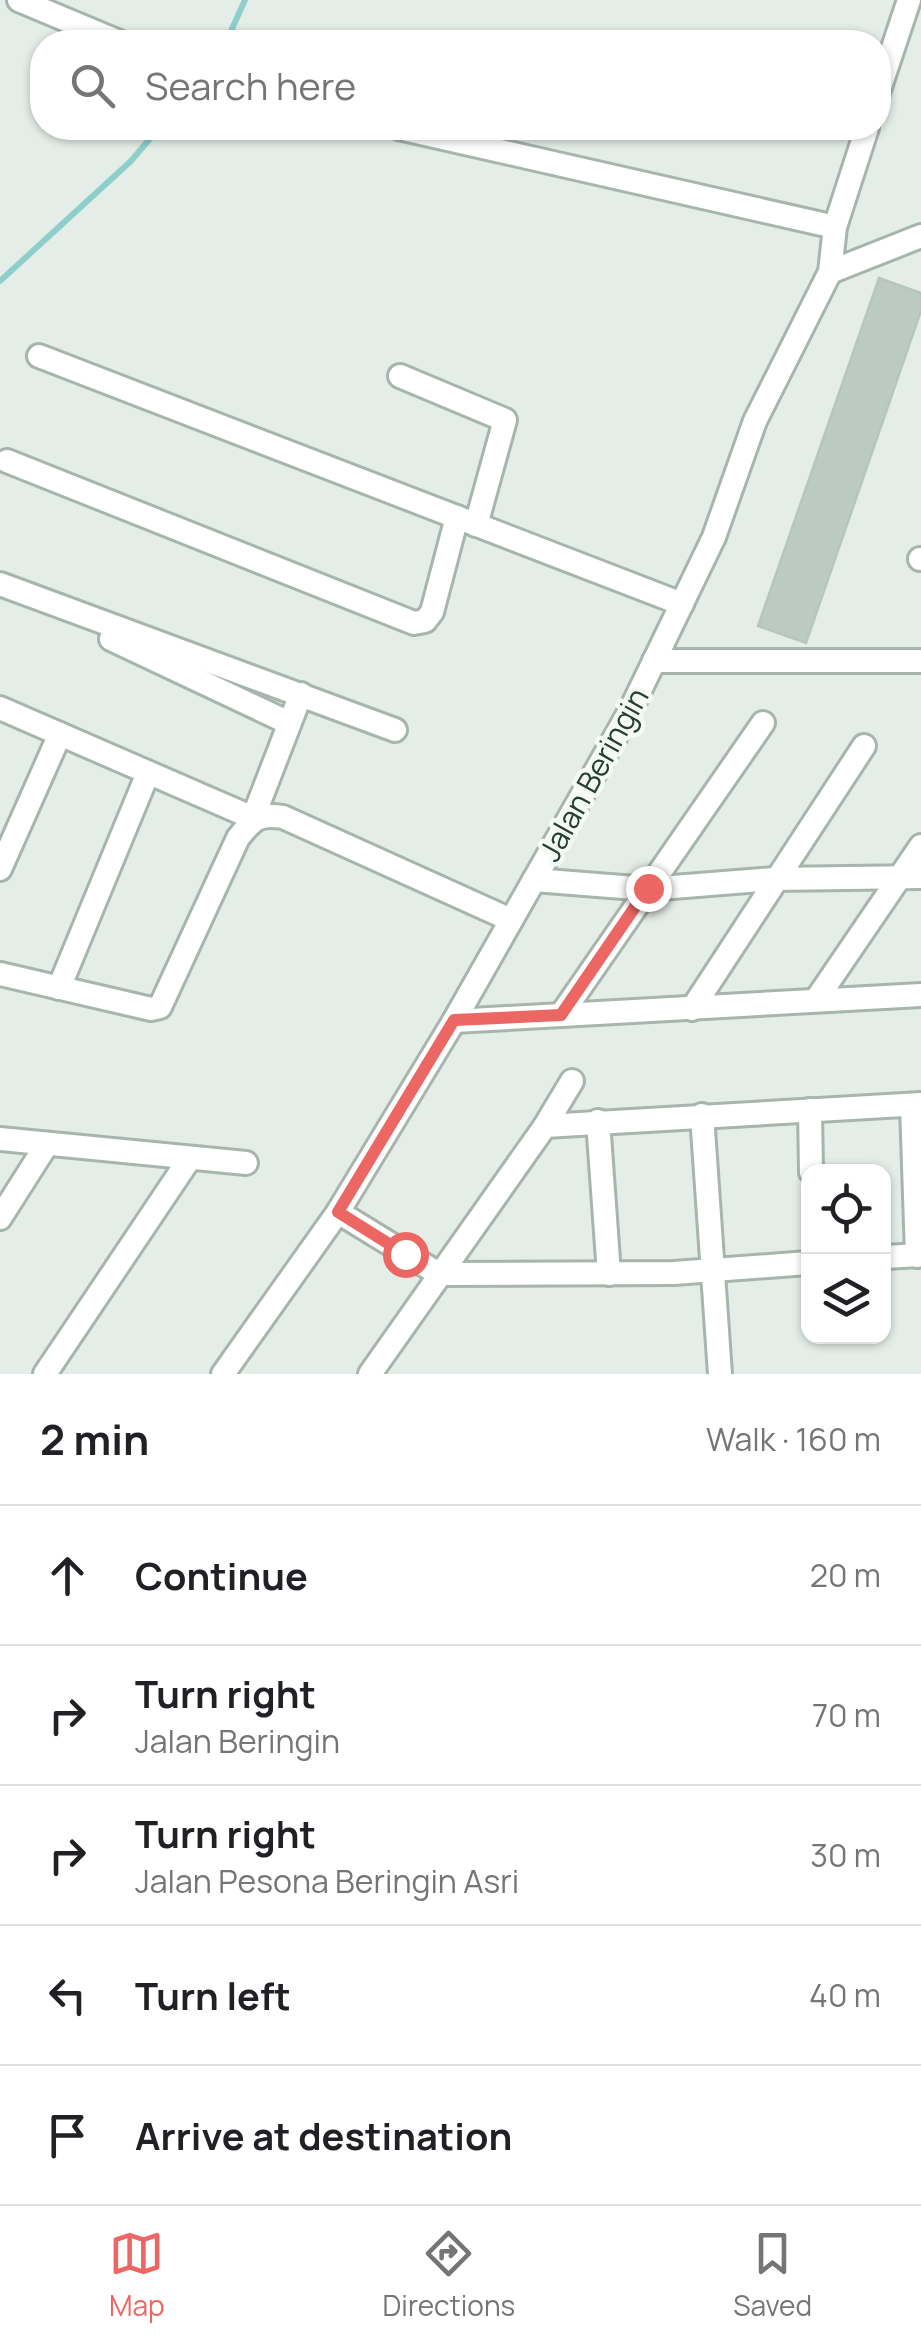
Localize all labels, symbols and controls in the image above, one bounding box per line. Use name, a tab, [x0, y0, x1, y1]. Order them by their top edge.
search box	[30, 30, 891, 140]
icon: search	[65, 58, 120, 113]
text: Search here	[145, 59, 356, 111]
street label: Jalan Beringin	[528, 680, 658, 868]
route end	[626, 866, 672, 912]
map controls	[801, 1164, 891, 1344]
button: locate	[801, 1164, 891, 1254]
route start	[383, 1232, 429, 1278]
button: layers	[801, 1254, 891, 1344]
text: 2 min	[40, 1410, 149, 1468]
text: Walk · 160 m	[706, 1417, 881, 1461]
icon: ahead	[40, 1548, 95, 1603]
text: Continue	[135, 1549, 308, 1601]
text: 20 m	[810, 1553, 881, 1597]
text: Turn right	[135, 1667, 316, 1719]
icon: right	[40, 1688, 95, 1743]
text: 70 m	[812, 1693, 881, 1737]
text: Jalan Beringin	[135, 1719, 340, 1763]
text: Turn right	[135, 1807, 316, 1859]
icon: right	[40, 1828, 95, 1883]
text: 30 m	[810, 1833, 881, 1877]
text: Jalan Pesona Beringin Asri	[135, 1859, 519, 1903]
icon: left	[40, 1968, 95, 2023]
text: Turn left	[135, 1969, 291, 2021]
text: 40 m	[809, 1973, 881, 2017]
icon: arrive	[40, 2108, 95, 2163]
text: Arrive at destination	[135, 2109, 512, 2161]
tab: Map	[109, 2226, 165, 2324]
tab: Directions	[383, 2226, 515, 2324]
tab: Saved	[733, 2226, 812, 2324]

